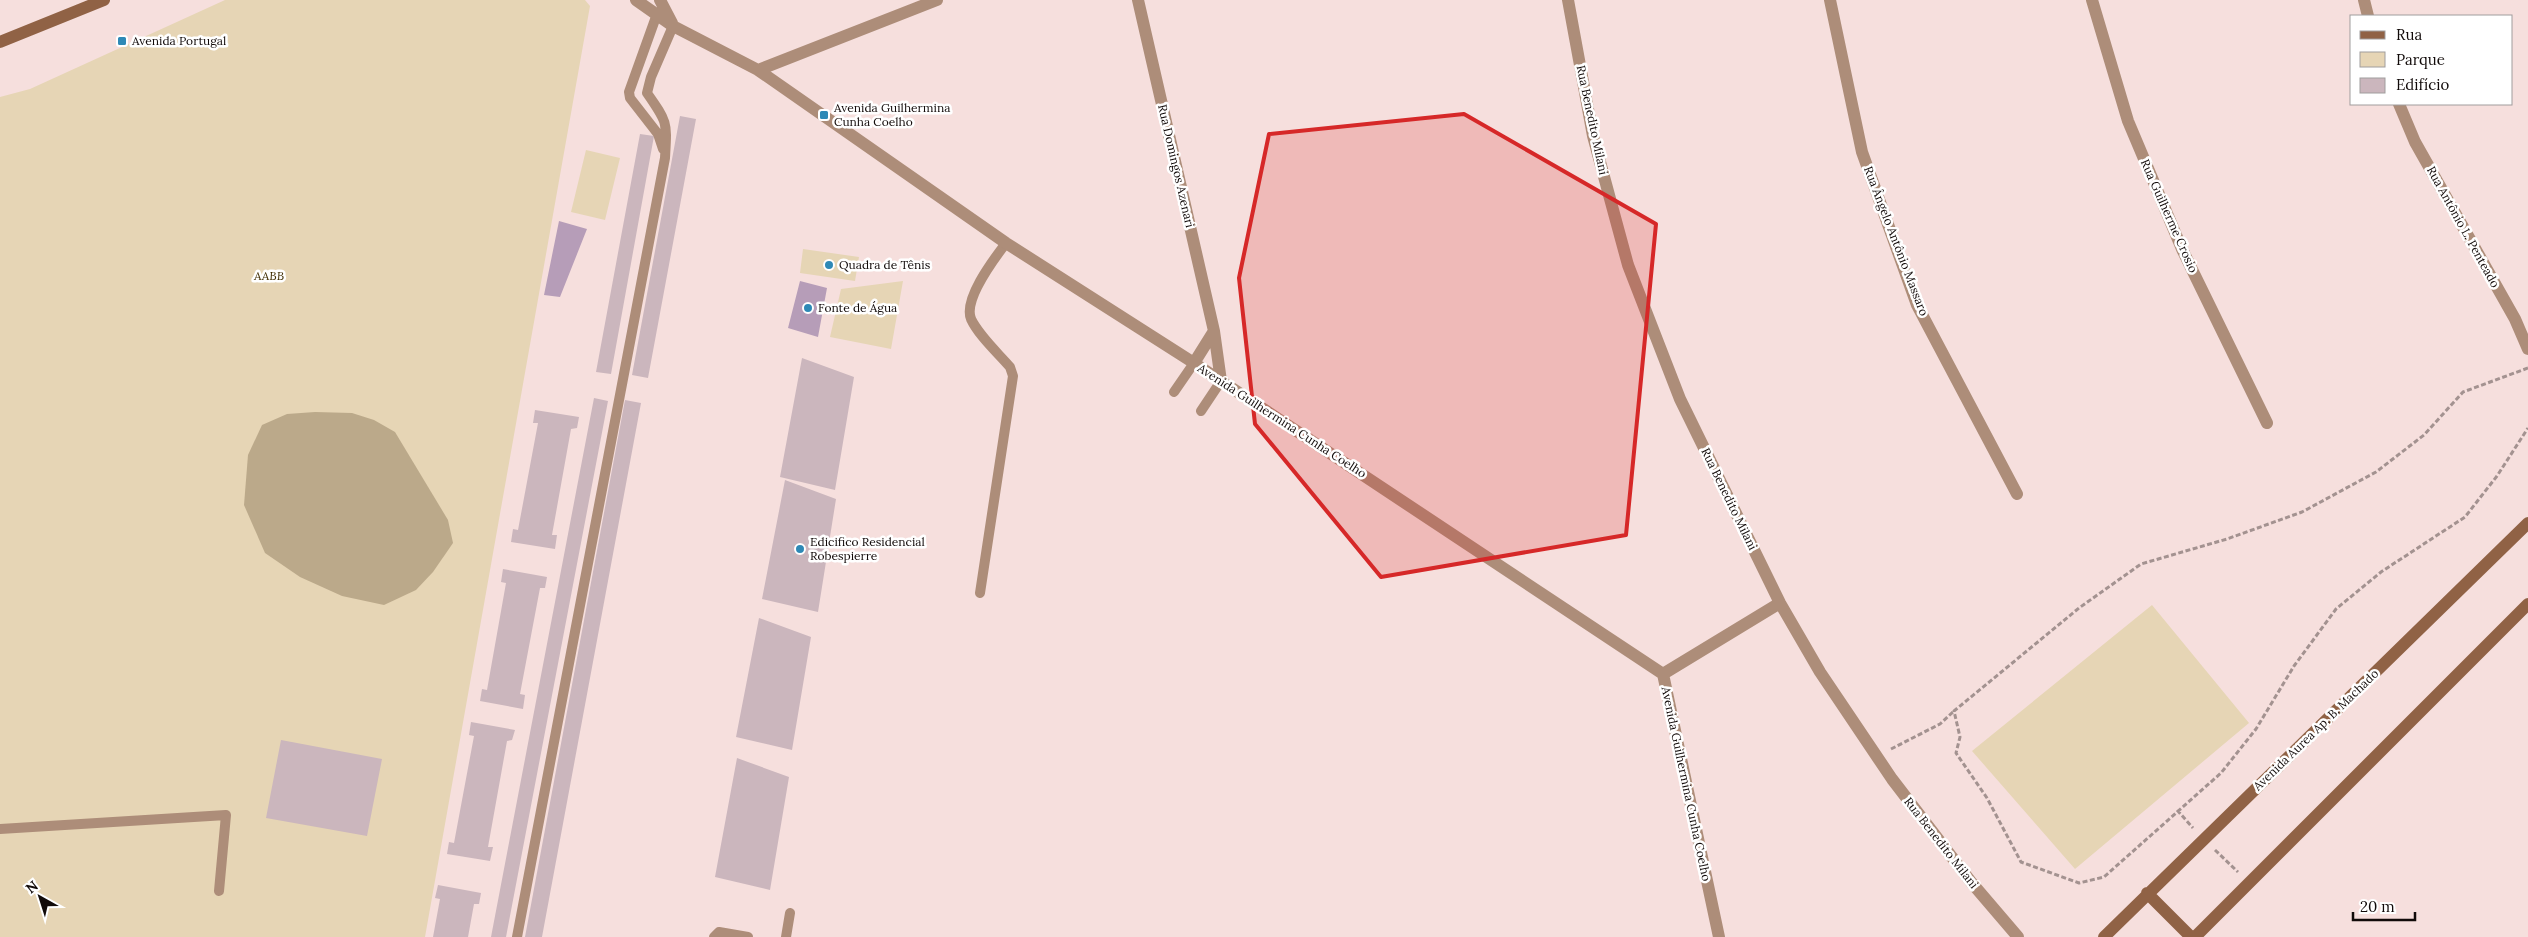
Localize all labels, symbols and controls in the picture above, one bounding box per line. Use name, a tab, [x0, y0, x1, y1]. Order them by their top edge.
legend	[2350, 15, 2513, 105]
text: Rua	[2396, 25, 2422, 44]
place label: Avenida Portugal	[131, 33, 226, 48]
marker: Avenida Portugal	[116, 35, 128, 47]
text: Parque	[2396, 50, 2445, 69]
street label: Rua Benedito Milani	[1574, 64, 1611, 176]
text: Edifício	[2396, 75, 2449, 94]
place label: Avenida Guilhermina Cunha Coelho	[833, 100, 950, 129]
street label: Rua Domingos Azenari	[1155, 103, 1198, 229]
marker: Avenida Guilhermina Cunha Coelho	[818, 109, 830, 121]
street label: Rua Guilherme Crosio	[2138, 157, 2201, 275]
street label: Rua Antônio L. Penteado	[2424, 163, 2503, 290]
street label: Rua Ângelo Antônio Massaro	[1861, 164, 1932, 318]
place label: Quadra de Tênis	[839, 257, 931, 272]
marker: Quadra de Tênis	[823, 259, 835, 271]
park label: AABB	[253, 268, 284, 283]
place label: Fonte de Água	[818, 300, 897, 315]
marker: Fonte de Água	[802, 302, 814, 314]
street label: Avenida Guilhermina Cunha Coelho	[1194, 360, 1369, 481]
street label: Rua Benedito Milani	[1698, 445, 1761, 552]
place label: Edicifico Residencial Robespierre	[810, 534, 925, 563]
marker: Edicifico Residencial Robespierre	[794, 543, 806, 555]
street label: Avenida Aurea Ap. B. Machado	[2249, 666, 2381, 794]
street label: Avenida Guilhermina Cunha Coelho	[1658, 684, 1714, 882]
street label: Rua Benedito Milani	[1901, 794, 1982, 891]
north arrow	[15, 872, 65, 922]
text: N	[22, 876, 42, 897]
scale bar	[2353, 890, 2416, 922]
text: 20 m	[2360, 897, 2395, 916]

